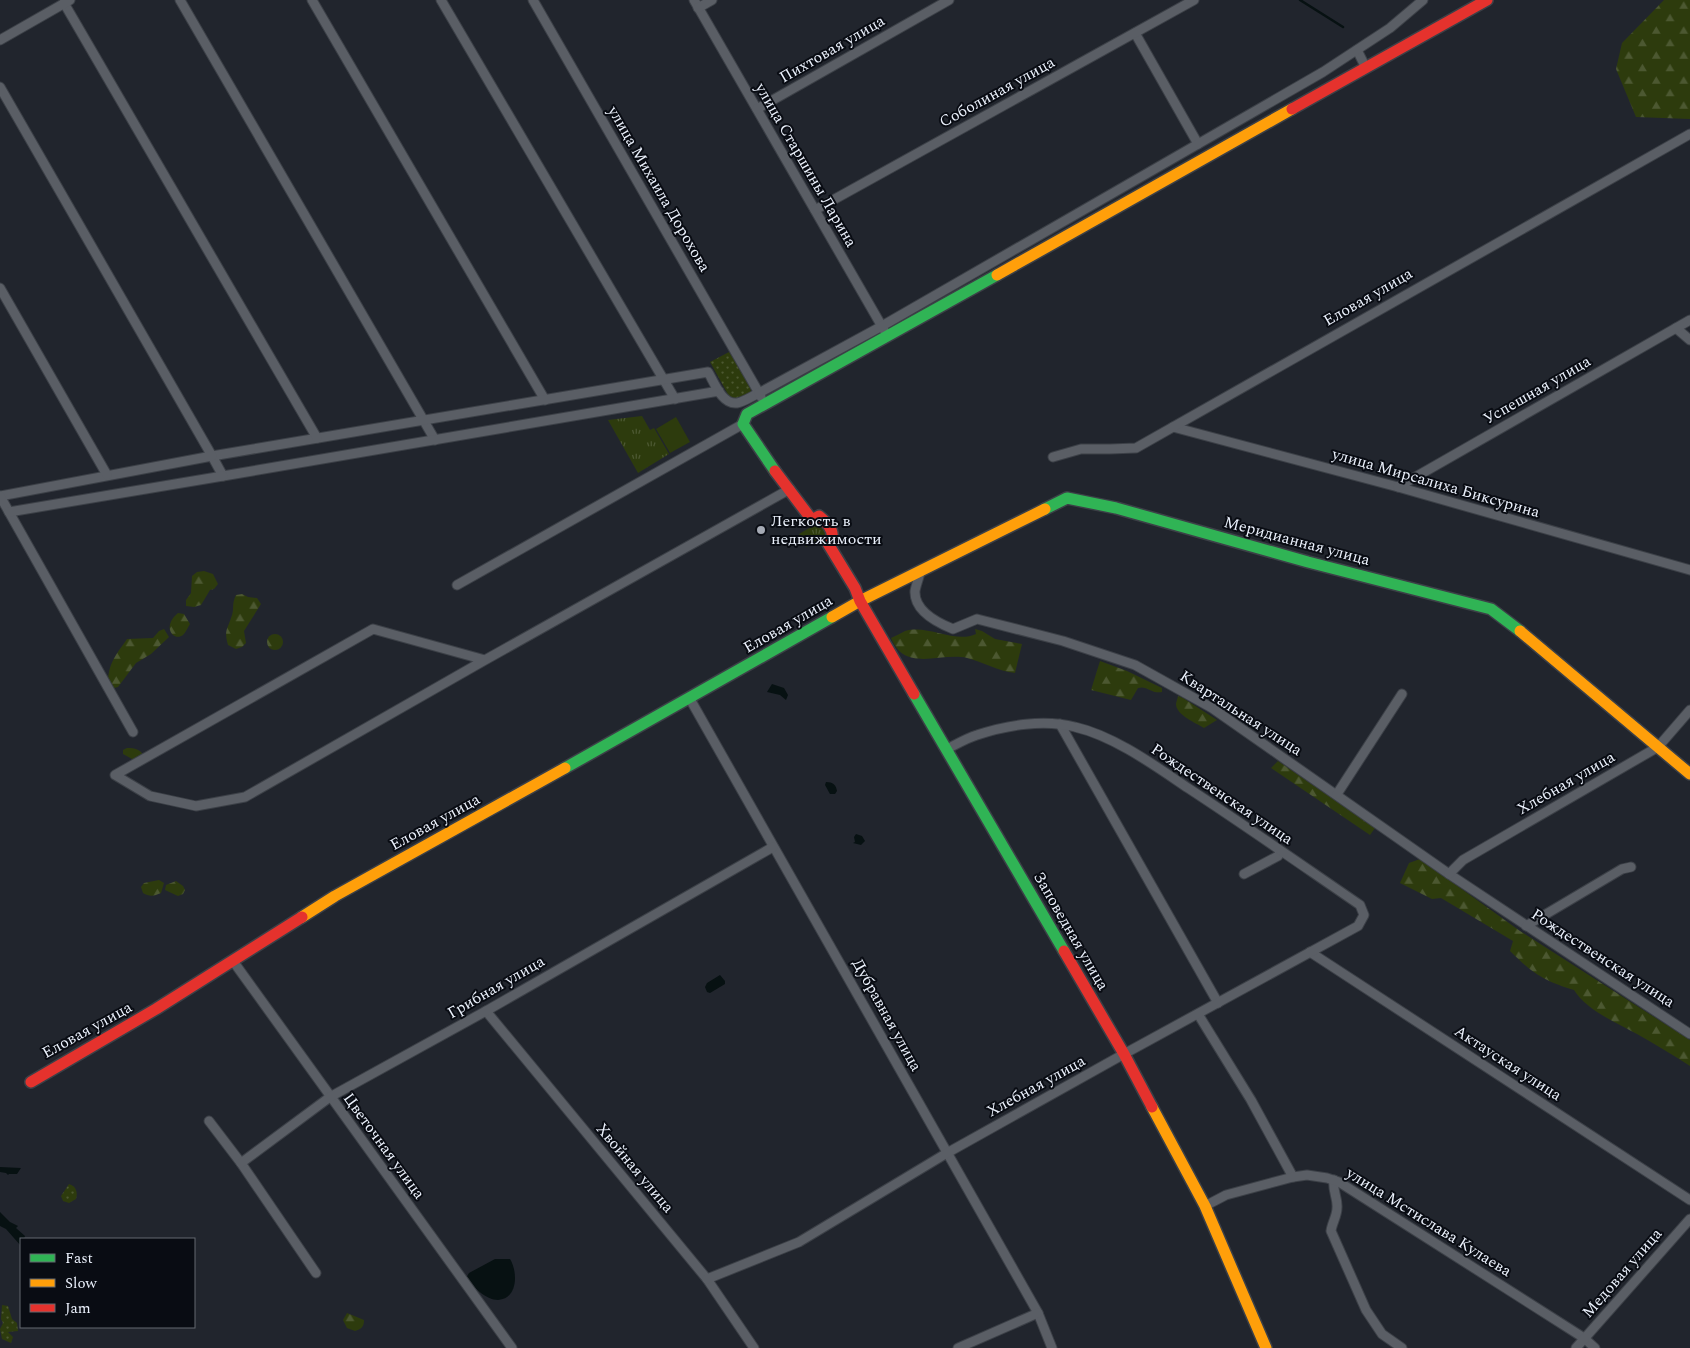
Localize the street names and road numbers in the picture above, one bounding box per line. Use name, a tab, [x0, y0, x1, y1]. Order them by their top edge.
street label: Пихтовая улица	[775, 9, 889, 89]
street label: Соболиная улица	[935, 50, 1059, 134]
street label: улица Старшины Ларина	[749, 77, 863, 252]
street label: улица Михаила Дорохова	[601, 101, 717, 277]
street label: Еловая улица	[1319, 262, 1417, 332]
street label: Успешная улица	[1479, 349, 1595, 431]
street label: улица Мирсалиха Биксурина	[1328, 442, 1543, 524]
street label: Меридианная улица	[1221, 510, 1373, 572]
street label: Еловая улица	[739, 589, 837, 659]
street label: Квартальная улица	[1175, 664, 1307, 762]
street label: Рождественская улица	[1146, 737, 1298, 851]
street label: Хлебная улица	[1512, 745, 1620, 821]
street label: Еловая улица	[386, 787, 485, 857]
street label: Заповедная улица	[1027, 867, 1115, 995]
street label: Рождественская улица	[1526, 902, 1680, 1014]
street label: Грибная улица	[443, 949, 549, 1025]
street label: Дубравная улица	[846, 954, 928, 1076]
street label: Еловая улица	[38, 995, 137, 1065]
street label: Актауская улица	[1449, 1019, 1567, 1107]
street label: Хлебная улица	[982, 1049, 1090, 1123]
street label: Цветочная улица	[337, 1088, 431, 1204]
street label: Хвойная улица	[590, 1118, 680, 1218]
street label: улица Мстислава Кулаева	[1341, 1161, 1517, 1283]
street label: Медовая улица	[1576, 1223, 1668, 1323]

